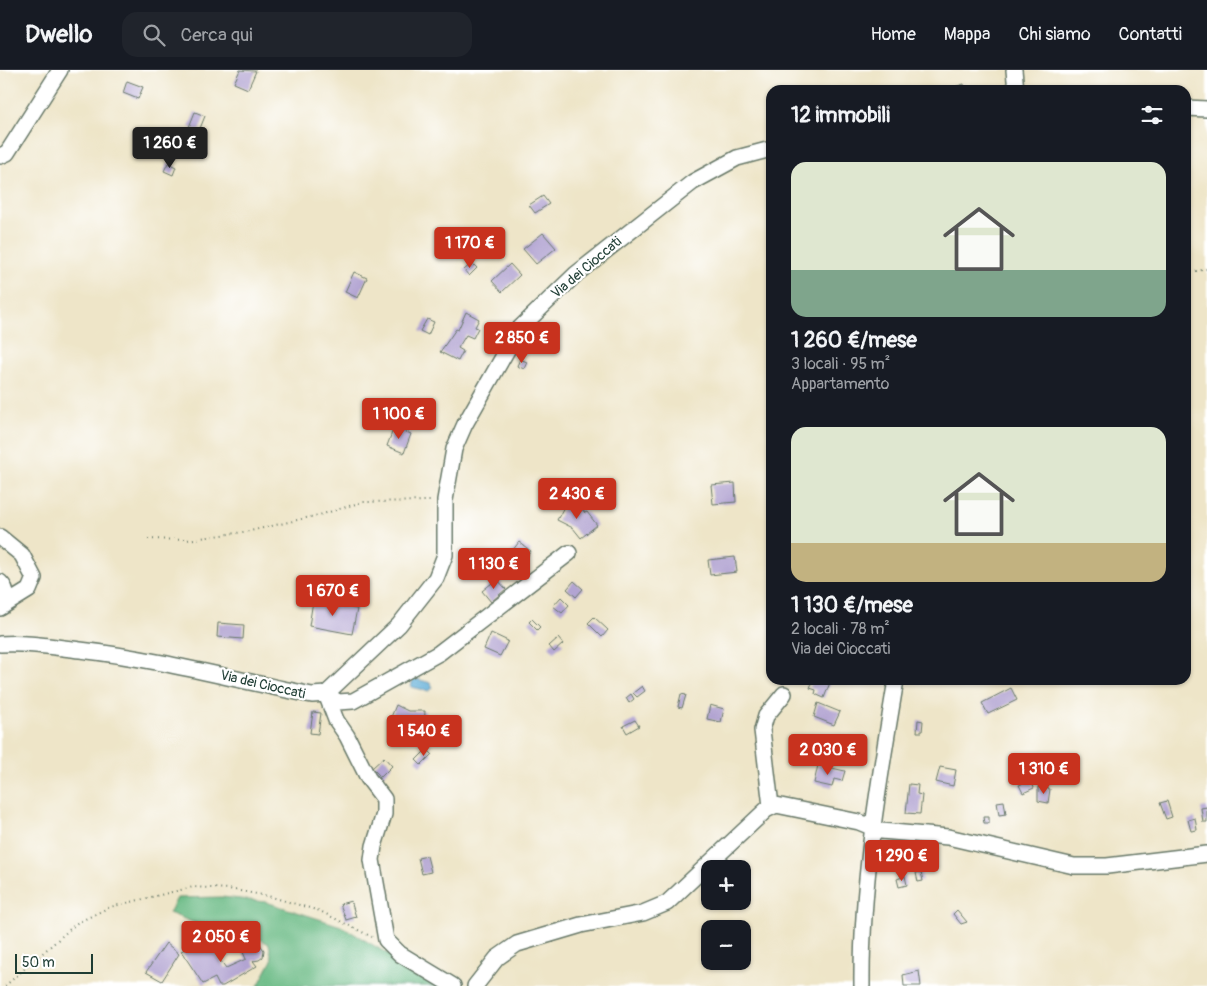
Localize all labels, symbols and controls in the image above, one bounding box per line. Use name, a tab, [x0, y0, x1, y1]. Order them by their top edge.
search box	[122, 12, 472, 57]
text: Dwello	[25, 20, 92, 49]
icon: search	[140, 21, 168, 49]
text: Cerca qui	[180, 23, 253, 47]
text: Home	[870, 23, 916, 46]
text: Mappa	[944, 23, 990, 46]
text: Chi siamo	[1018, 23, 1091, 46]
text: Contatti	[1119, 23, 1182, 46]
icon: filters	[1138, 101, 1166, 129]
text: 12 immobili	[791, 102, 890, 129]
pin: 1 260 €	[124, 126, 216, 169]
text: 1 260 €	[144, 133, 196, 153]
icon: home	[934, 194, 1024, 284]
pin: 1 170 €	[424, 226, 516, 269]
text: 1 170 €	[445, 233, 495, 253]
street label: Via dei Cioccati	[548, 233, 625, 302]
pin: 2 850 €	[476, 322, 568, 364]
text: 1 260 €/mese	[791, 327, 917, 354]
text: 2 850 €	[495, 328, 549, 348]
text: 3 locali · 95 m²	[791, 354, 890, 374]
text: Appartamento	[791, 374, 889, 394]
pin: 1 100 €	[353, 398, 445, 440]
text: 1 100 €	[373, 404, 425, 424]
icon: home	[934, 459, 1024, 549]
pin: 2 430 €	[531, 478, 623, 520]
text: 2 430 €	[549, 484, 605, 504]
pin: 1 130 €	[448, 548, 540, 590]
text: 1 130 €	[469, 554, 519, 574]
pin: 1 670 €	[287, 574, 379, 617]
text: 1 670 €	[307, 581, 359, 601]
text: 1 130 €/mese	[791, 592, 913, 619]
text: 2 locali · 78 m²	[791, 619, 890, 639]
text: Via dei Cioccati	[791, 639, 890, 659]
street label: Via dei Cioccati	[219, 666, 308, 703]
pin: 1 540 €	[378, 714, 470, 757]
text: 1 540 €	[398, 721, 450, 741]
pin: 2 030 €	[782, 734, 874, 776]
text: 2 030 €	[799, 740, 857, 760]
pin: 1 310 €	[998, 752, 1090, 795]
text: 1 310 €	[1019, 759, 1069, 779]
pin: 1 290 €	[856, 840, 948, 882]
text: 1 290 €	[876, 846, 928, 866]
map controls	[701, 860, 751, 970]
button: +	[701, 860, 751, 910]
pin: 2 050 €	[175, 920, 267, 963]
button: −	[701, 920, 751, 970]
text: 2 050 €	[193, 927, 249, 947]
scale bar	[15, 951, 92, 974]
text: 50 m	[22, 954, 55, 971]

